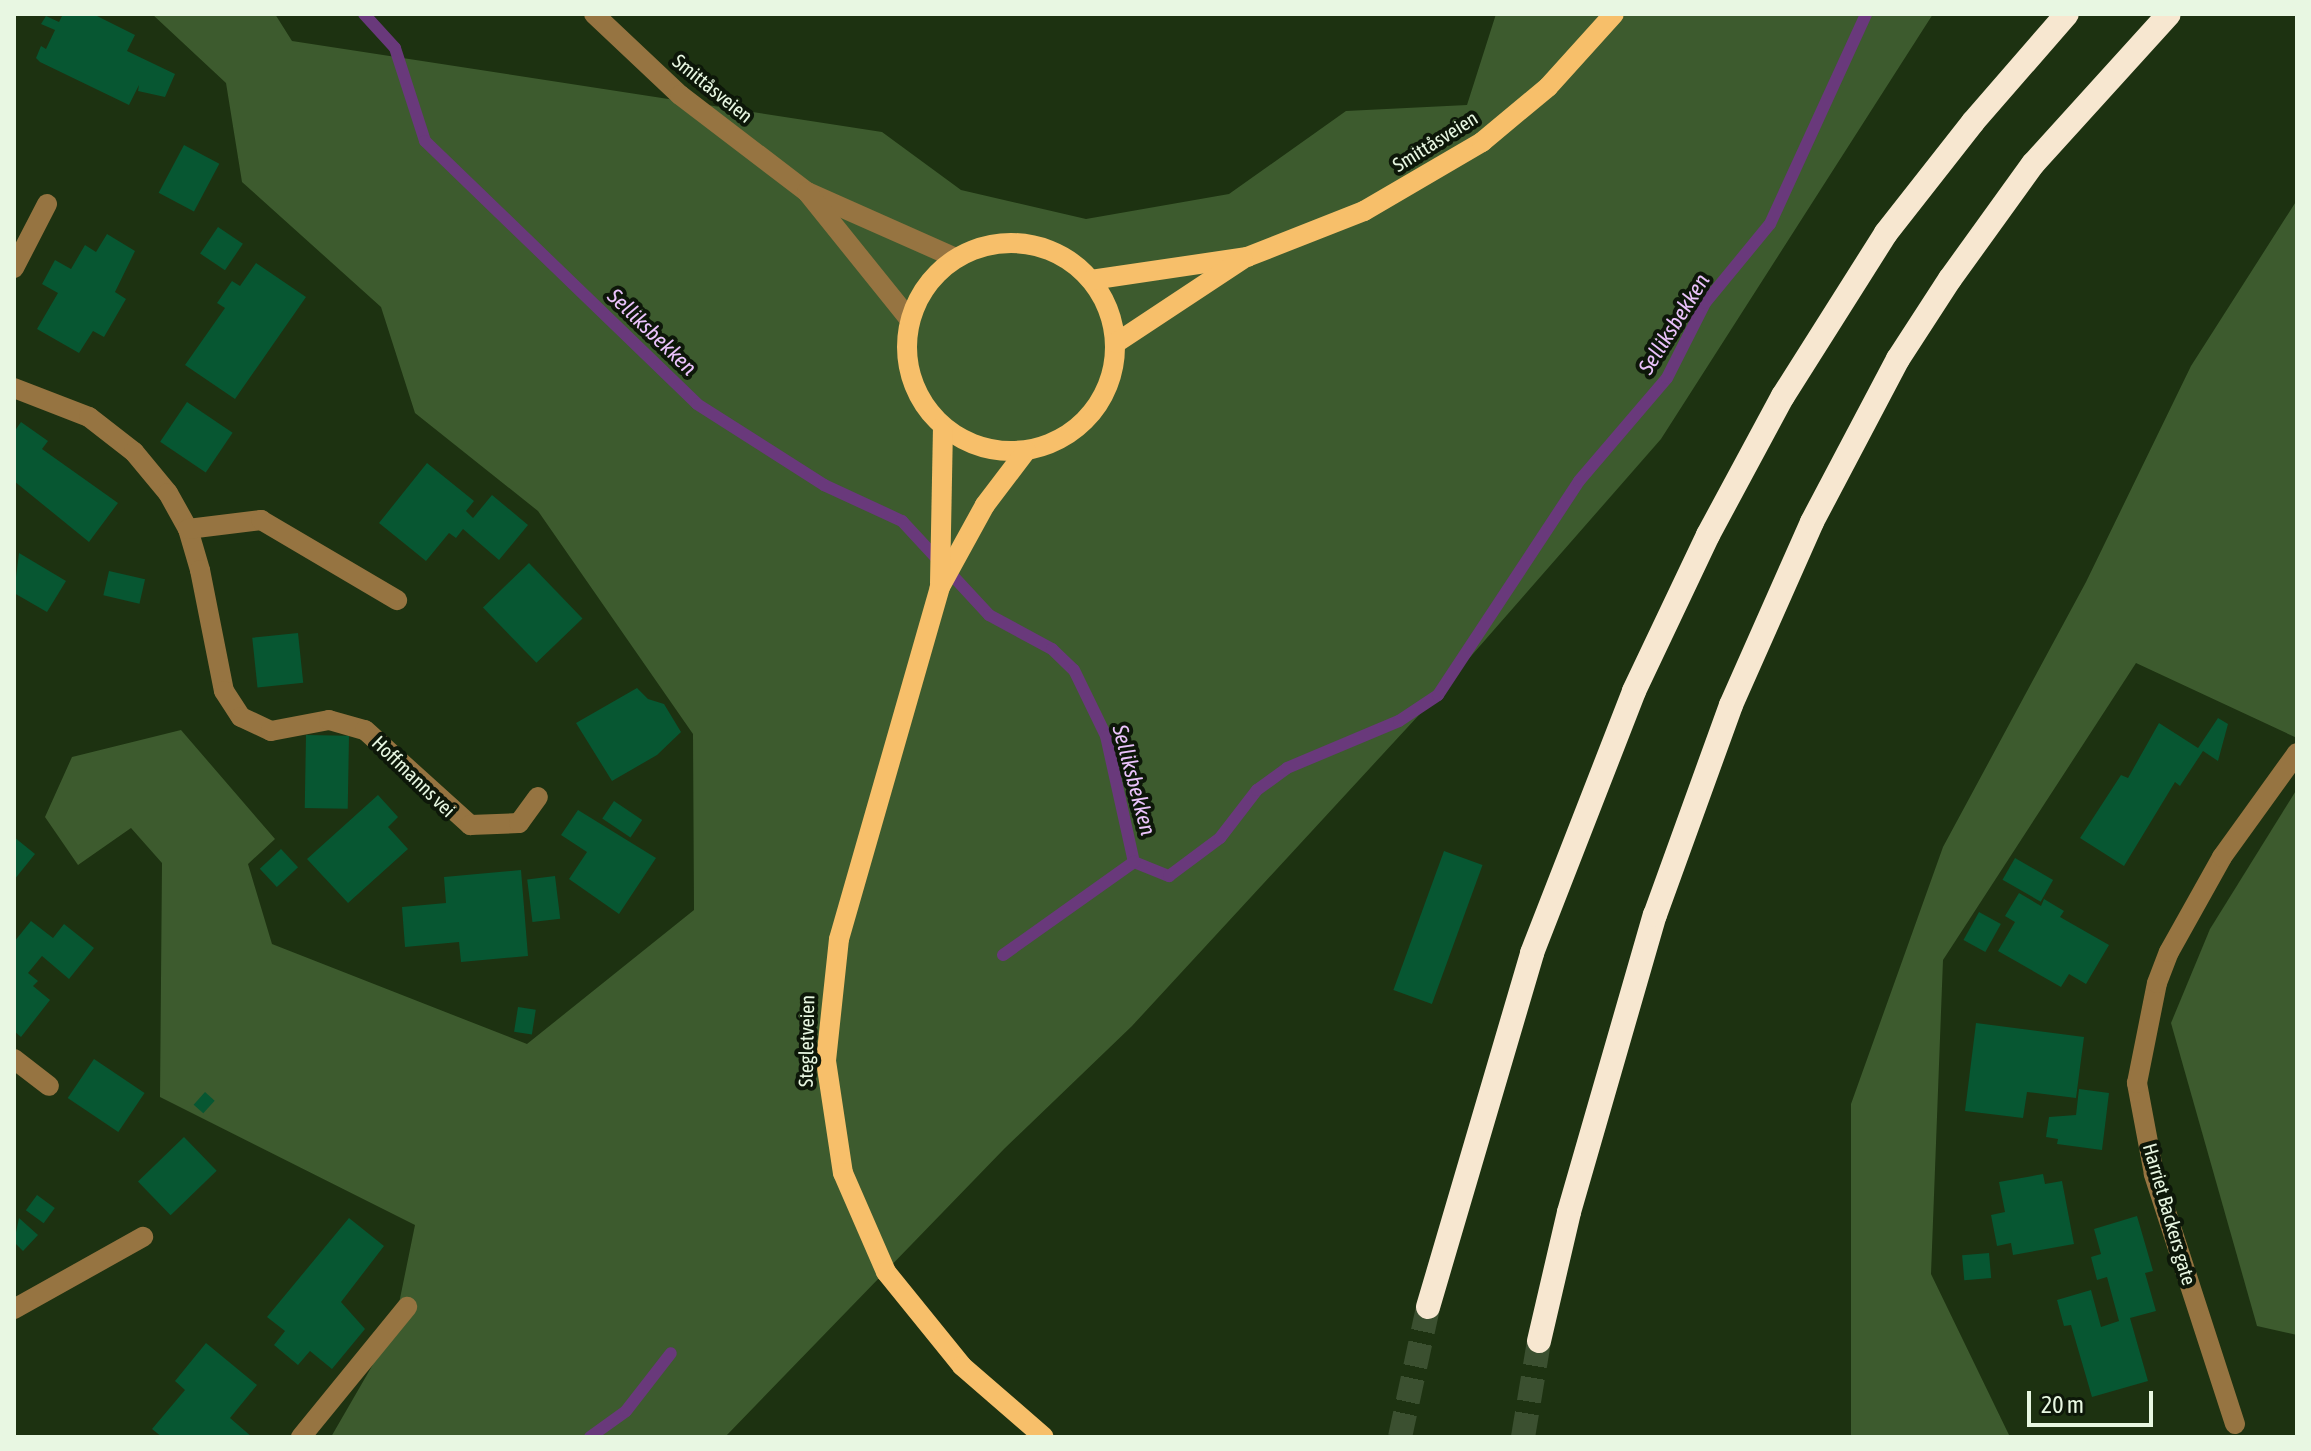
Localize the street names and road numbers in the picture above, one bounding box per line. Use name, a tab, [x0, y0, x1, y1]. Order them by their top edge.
street label: Smittåsveien	[668, 49, 758, 127]
street label: Smittåsveien	[1388, 105, 1482, 177]
street label: Hoffmanns vei	[367, 730, 461, 822]
street label: Stegletveien	[793, 995, 819, 1087]
street label: Harriet Backers gate	[2138, 1140, 2202, 1288]

